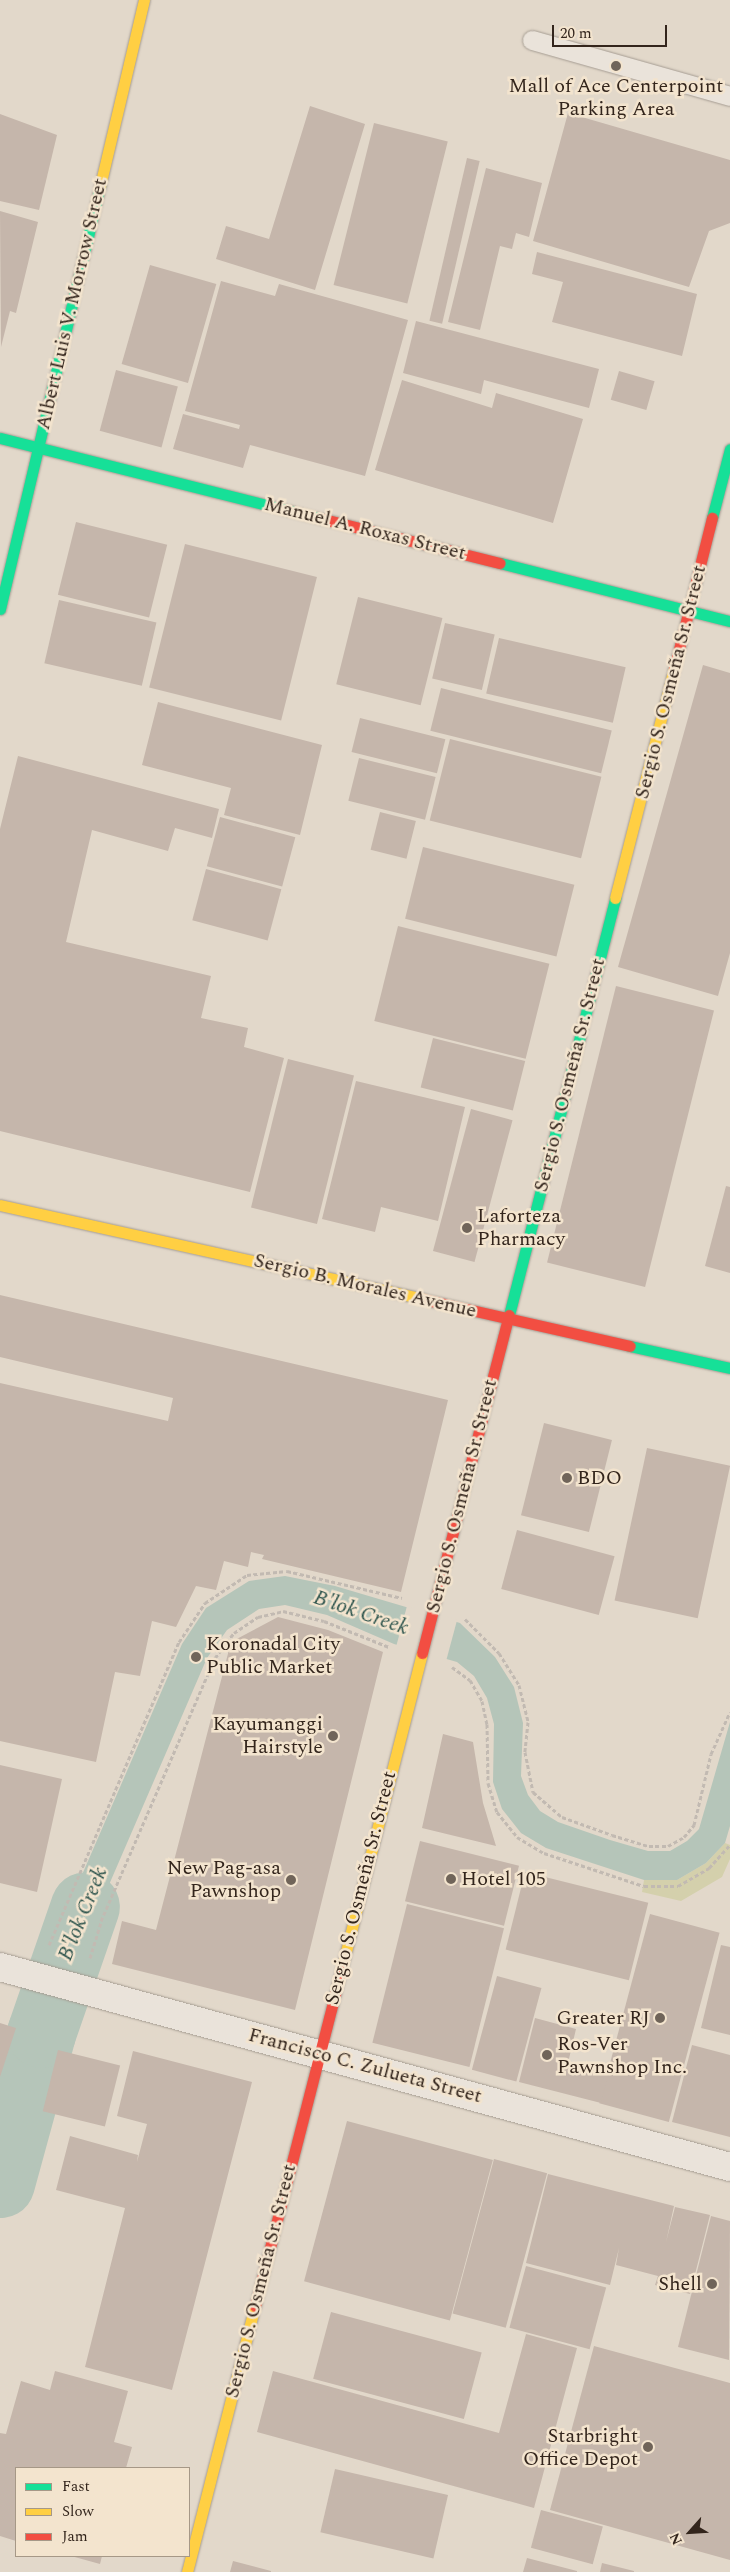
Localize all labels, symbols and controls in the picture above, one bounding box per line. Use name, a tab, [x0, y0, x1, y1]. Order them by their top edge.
scale bar	[555, 15, 670, 47]
text: 20 m	[560, 22, 592, 45]
marker: Mall of Ace Centerpoint Parking Area	[610, 60, 622, 72]
place label: Mall of Ace Centerpoint Parking Area	[509, 74, 723, 121]
street label: Albert Luis V. Morrow Street	[31, 176, 113, 432]
street label: Manuel A. Roxas Street	[262, 492, 468, 566]
street label: Sergio S. Osmeña Sr. Street	[630, 563, 712, 801]
street label: Sergio S. Osmeña Sr. Street	[529, 956, 611, 1194]
place label: Laforteza Pharmacy	[477, 1204, 565, 1251]
marker: Laforteza Pharmacy	[461, 1222, 473, 1234]
street label: Sergio B. Morales Avenue	[251, 1249, 479, 1323]
street label: Sergio S. Osmeña Sr. Street	[421, 1377, 503, 1615]
place label: BDO	[577, 1466, 622, 1490]
marker: BDO	[561, 1472, 573, 1484]
water label: B'lok Creek	[310, 1585, 412, 1641]
place label: Koronadal City Public Market	[206, 1633, 340, 1680]
marker: Koronadal City Public Market	[190, 1651, 202, 1663]
place label: Kayumanggi Hairstyle	[212, 1712, 323, 1759]
marker: Kayumanggi Hairstyle	[327, 1730, 339, 1742]
street label: Sergio S. Osmeña Sr. Street	[320, 1769, 402, 2007]
place label: New Pag-asa Pawnshop	[167, 1856, 281, 1903]
water label: B'lok Creek	[53, 1864, 113, 1964]
place label: Hotel 105	[461, 1867, 546, 1891]
marker: Hotel 105	[445, 1873, 457, 1885]
marker: New Pag-asa Pawnshop	[285, 1874, 297, 1886]
place label: Greater RJ	[556, 2006, 650, 2030]
marker: Greater RJ	[654, 2012, 666, 2024]
street label: Francisco C. Zulueta Street	[246, 2023, 484, 2109]
place label: Ros-Ver Pawnshop Inc.	[557, 2032, 687, 2079]
marker: Ros-Ver Pawnshop Inc.	[541, 2049, 553, 2061]
street label: Sergio S. Osmeña Sr. Street	[220, 2162, 302, 2400]
place label: Shell	[658, 2272, 702, 2296]
marker: Shell	[706, 2278, 718, 2290]
place label: Starbright Office Depot	[523, 2424, 638, 2471]
marker: Starbright Office Depot	[642, 2441, 654, 2453]
legend	[15, 2467, 190, 2557]
text: Fast	[62, 2475, 90, 2498]
text: Slow	[62, 2500, 94, 2523]
north arrow	[665, 2507, 715, 2557]
text: Jam	[62, 2525, 88, 2548]
text: N	[664, 2529, 688, 2549]

